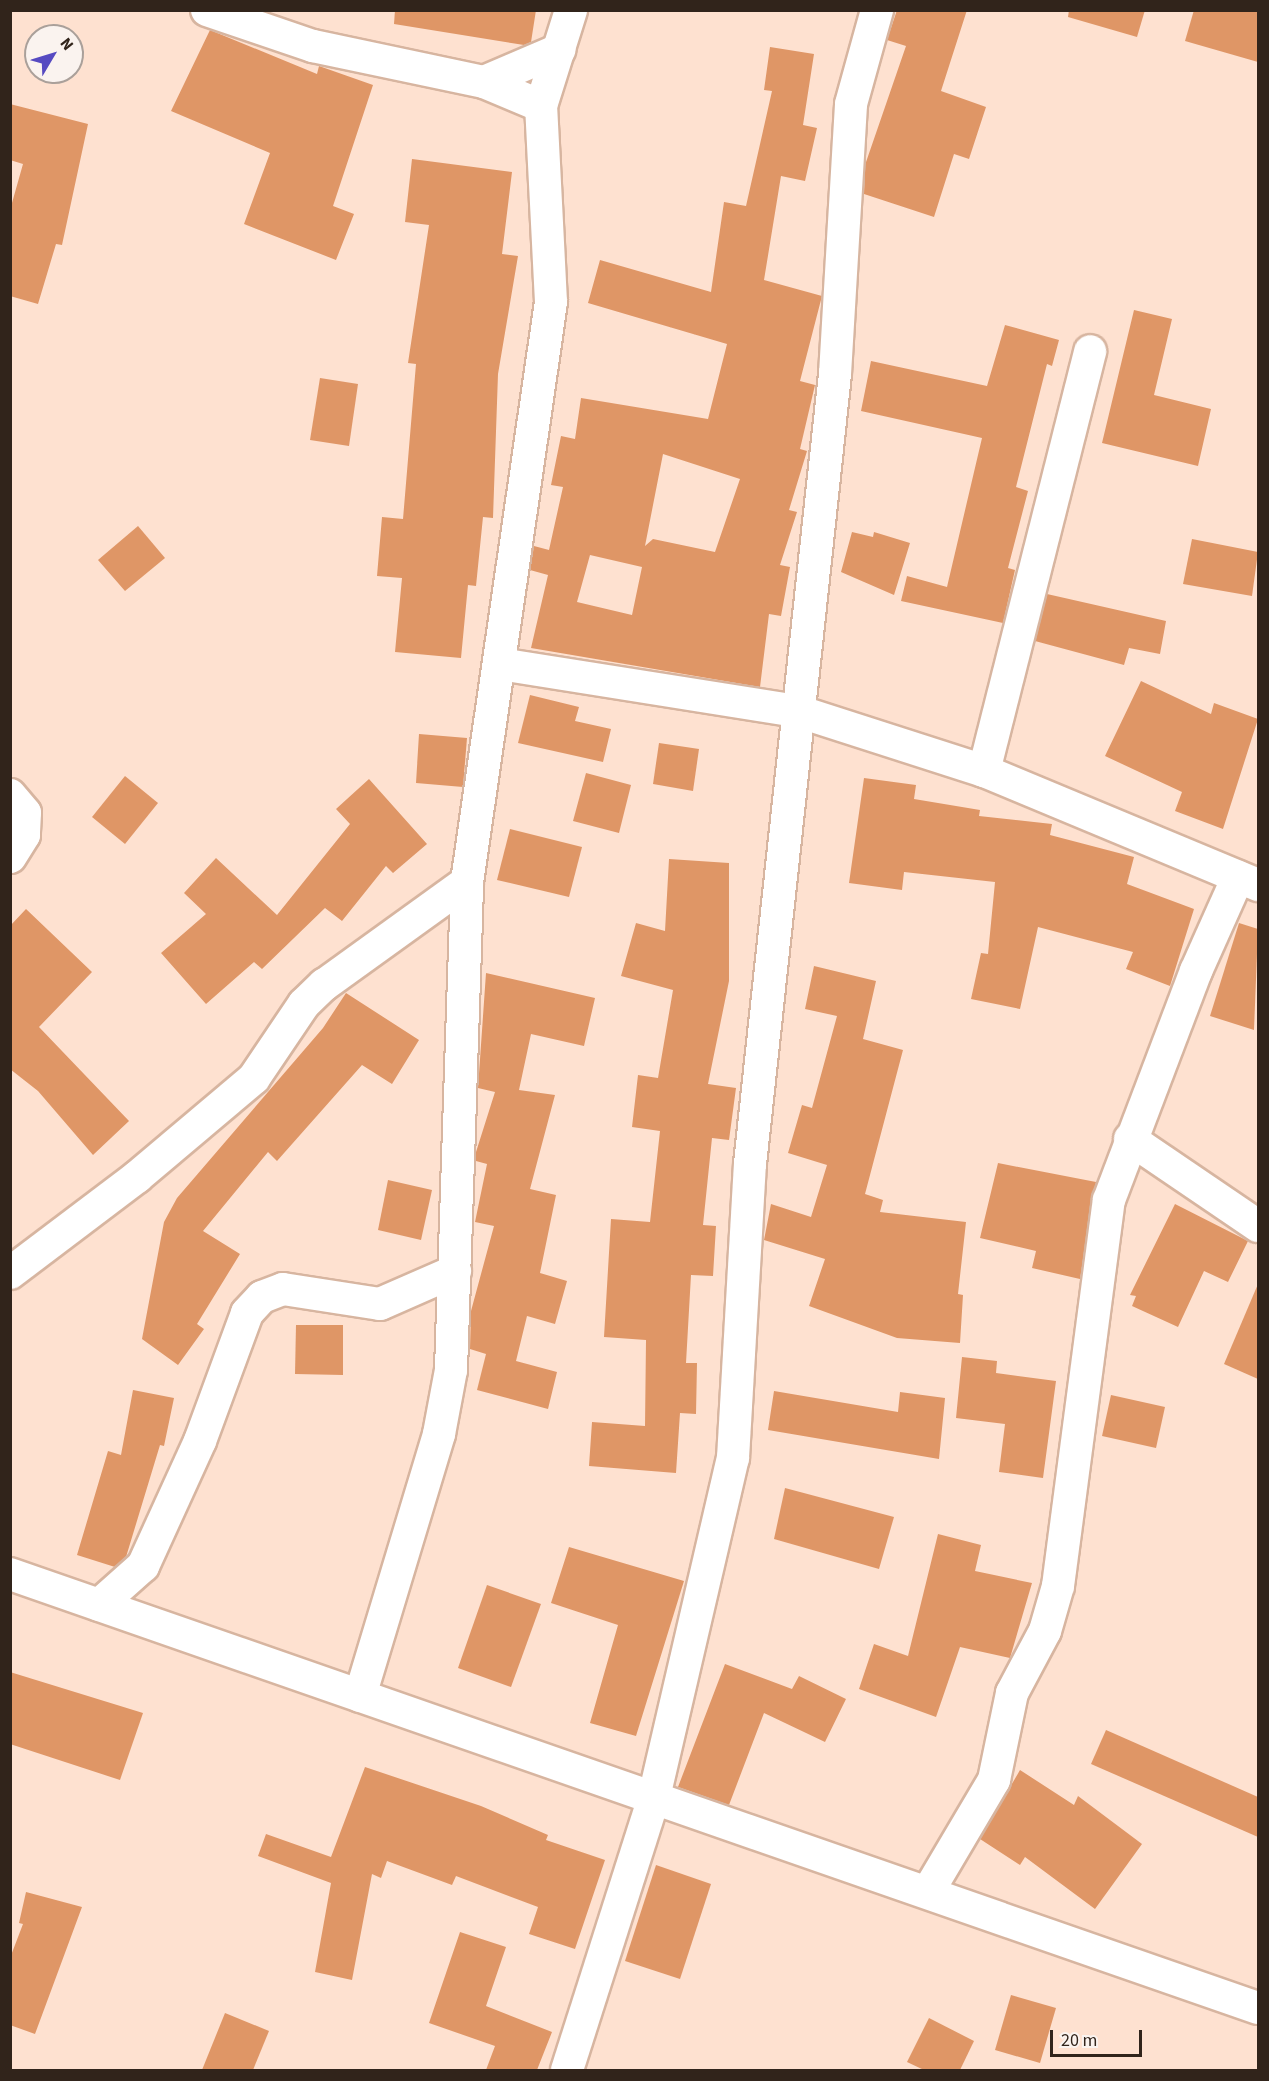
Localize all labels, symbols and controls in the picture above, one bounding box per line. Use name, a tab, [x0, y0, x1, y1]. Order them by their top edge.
north arrow	[24, 24, 84, 84]
text: N	[55, 33, 79, 55]
scale bar	[1053, 2018, 1144, 2056]
text: 20 m	[1061, 2028, 1097, 2053]

